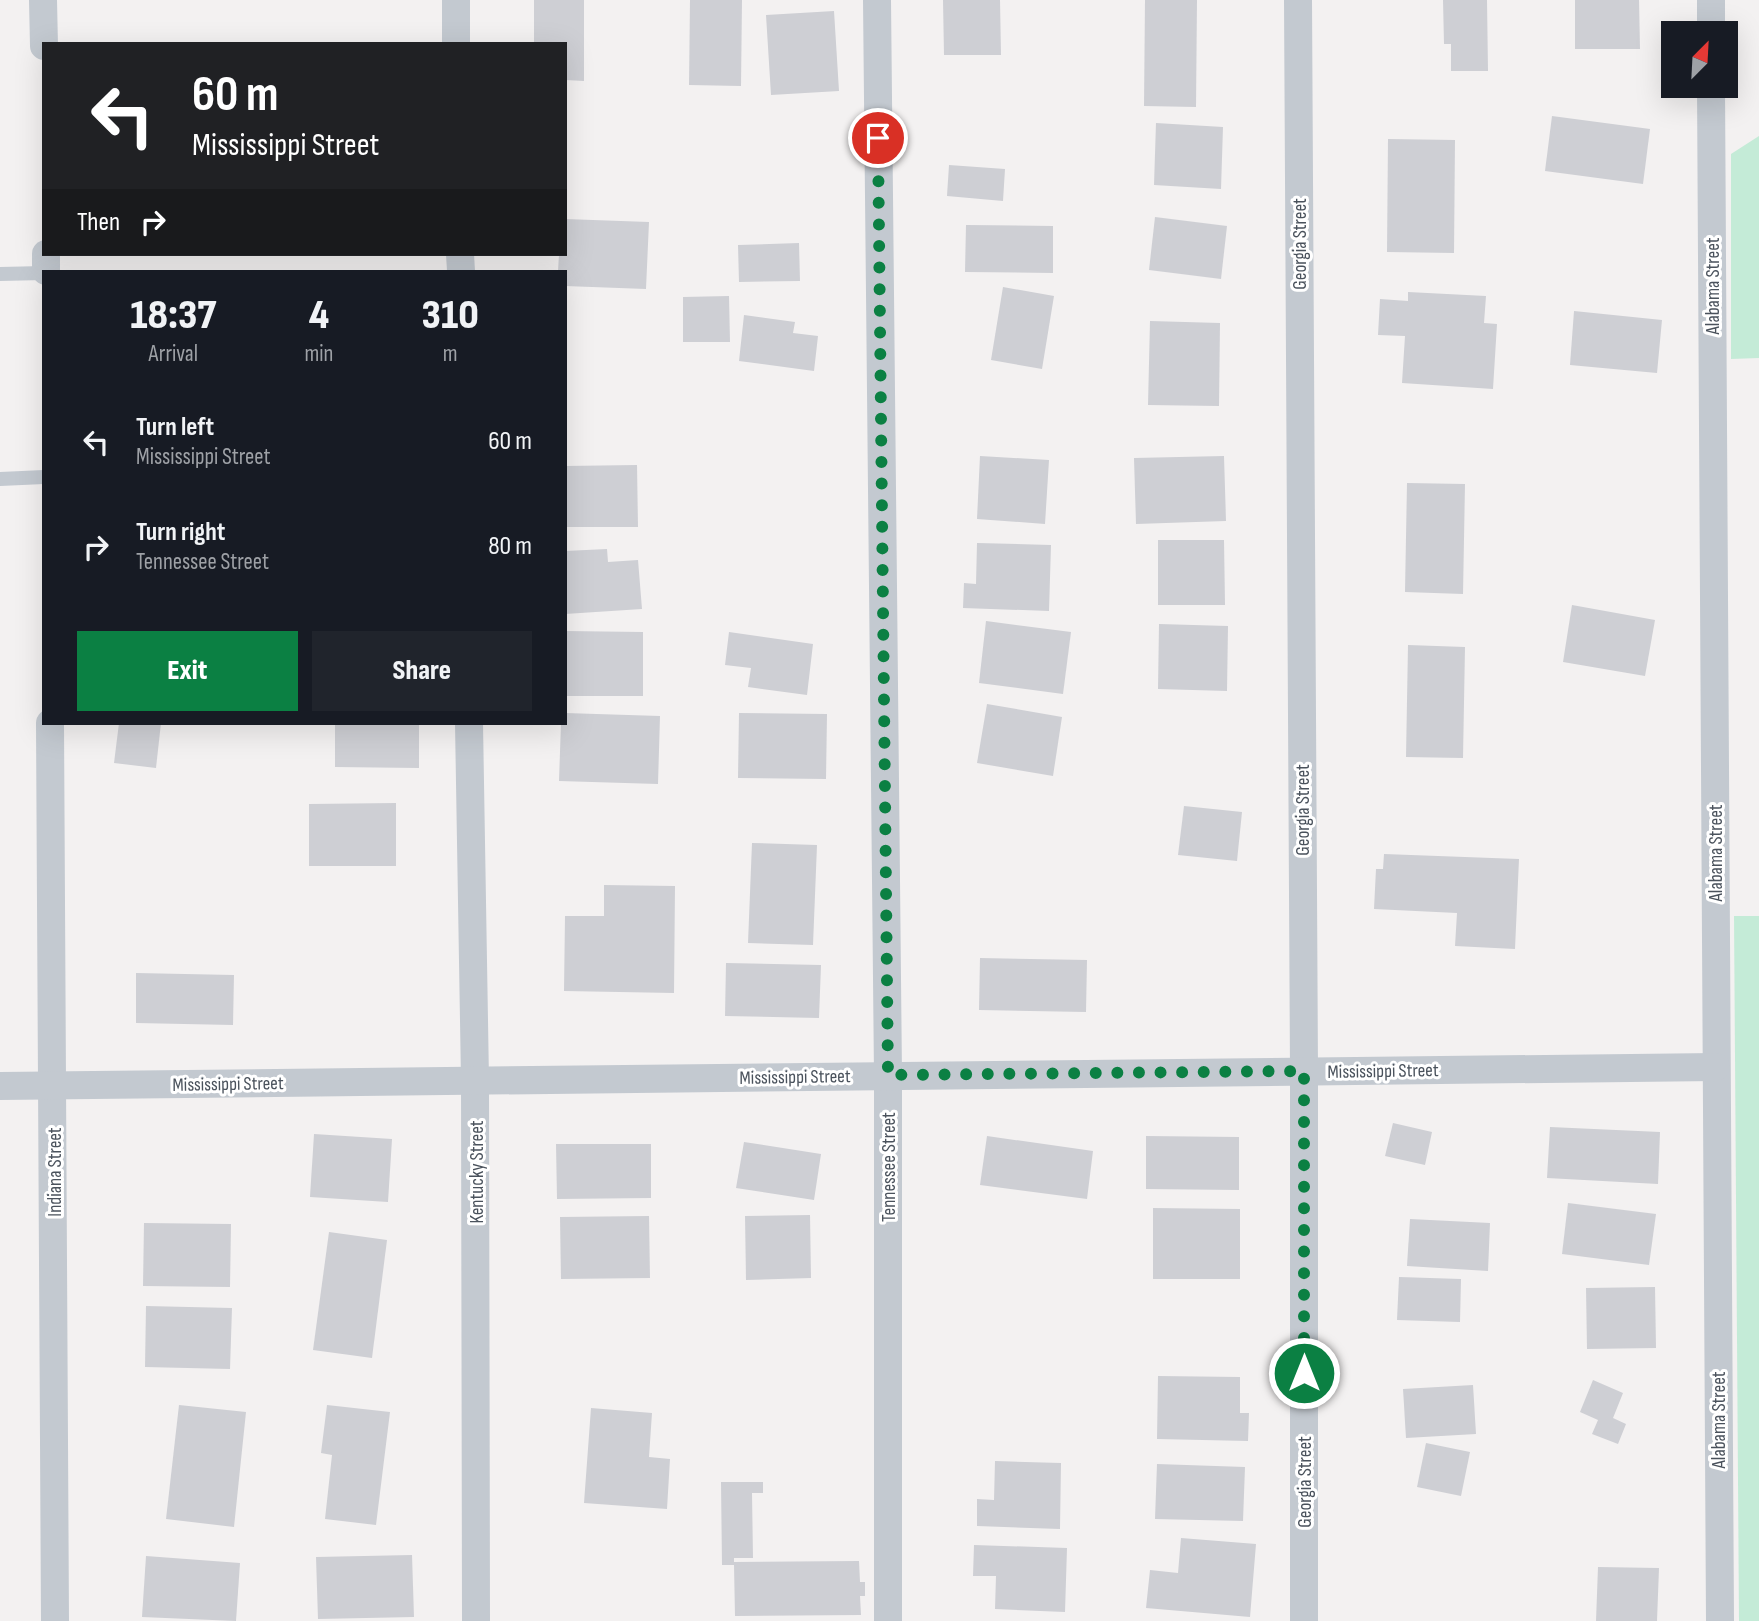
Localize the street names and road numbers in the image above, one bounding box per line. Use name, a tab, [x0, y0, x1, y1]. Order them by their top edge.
street label: Georgia Street	[1289, 198, 1312, 290]
street label: Alabama Street	[1702, 237, 1725, 336]
street label: Georgia Street	[1292, 764, 1315, 856]
street label: Alabama Street	[1705, 804, 1728, 903]
street label: Mississippi Street	[1327, 1059, 1439, 1084]
street label: Mississippi Street	[739, 1065, 851, 1090]
street label: Mississippi Street	[172, 1072, 284, 1097]
street label: Tennessee Street	[878, 1112, 901, 1222]
street label: Kentucky Street	[466, 1120, 489, 1224]
street label: Indiana Street	[44, 1127, 67, 1217]
street label: Alabama Street	[1708, 1371, 1731, 1470]
street label: Georgia Street	[1294, 1436, 1317, 1528]

